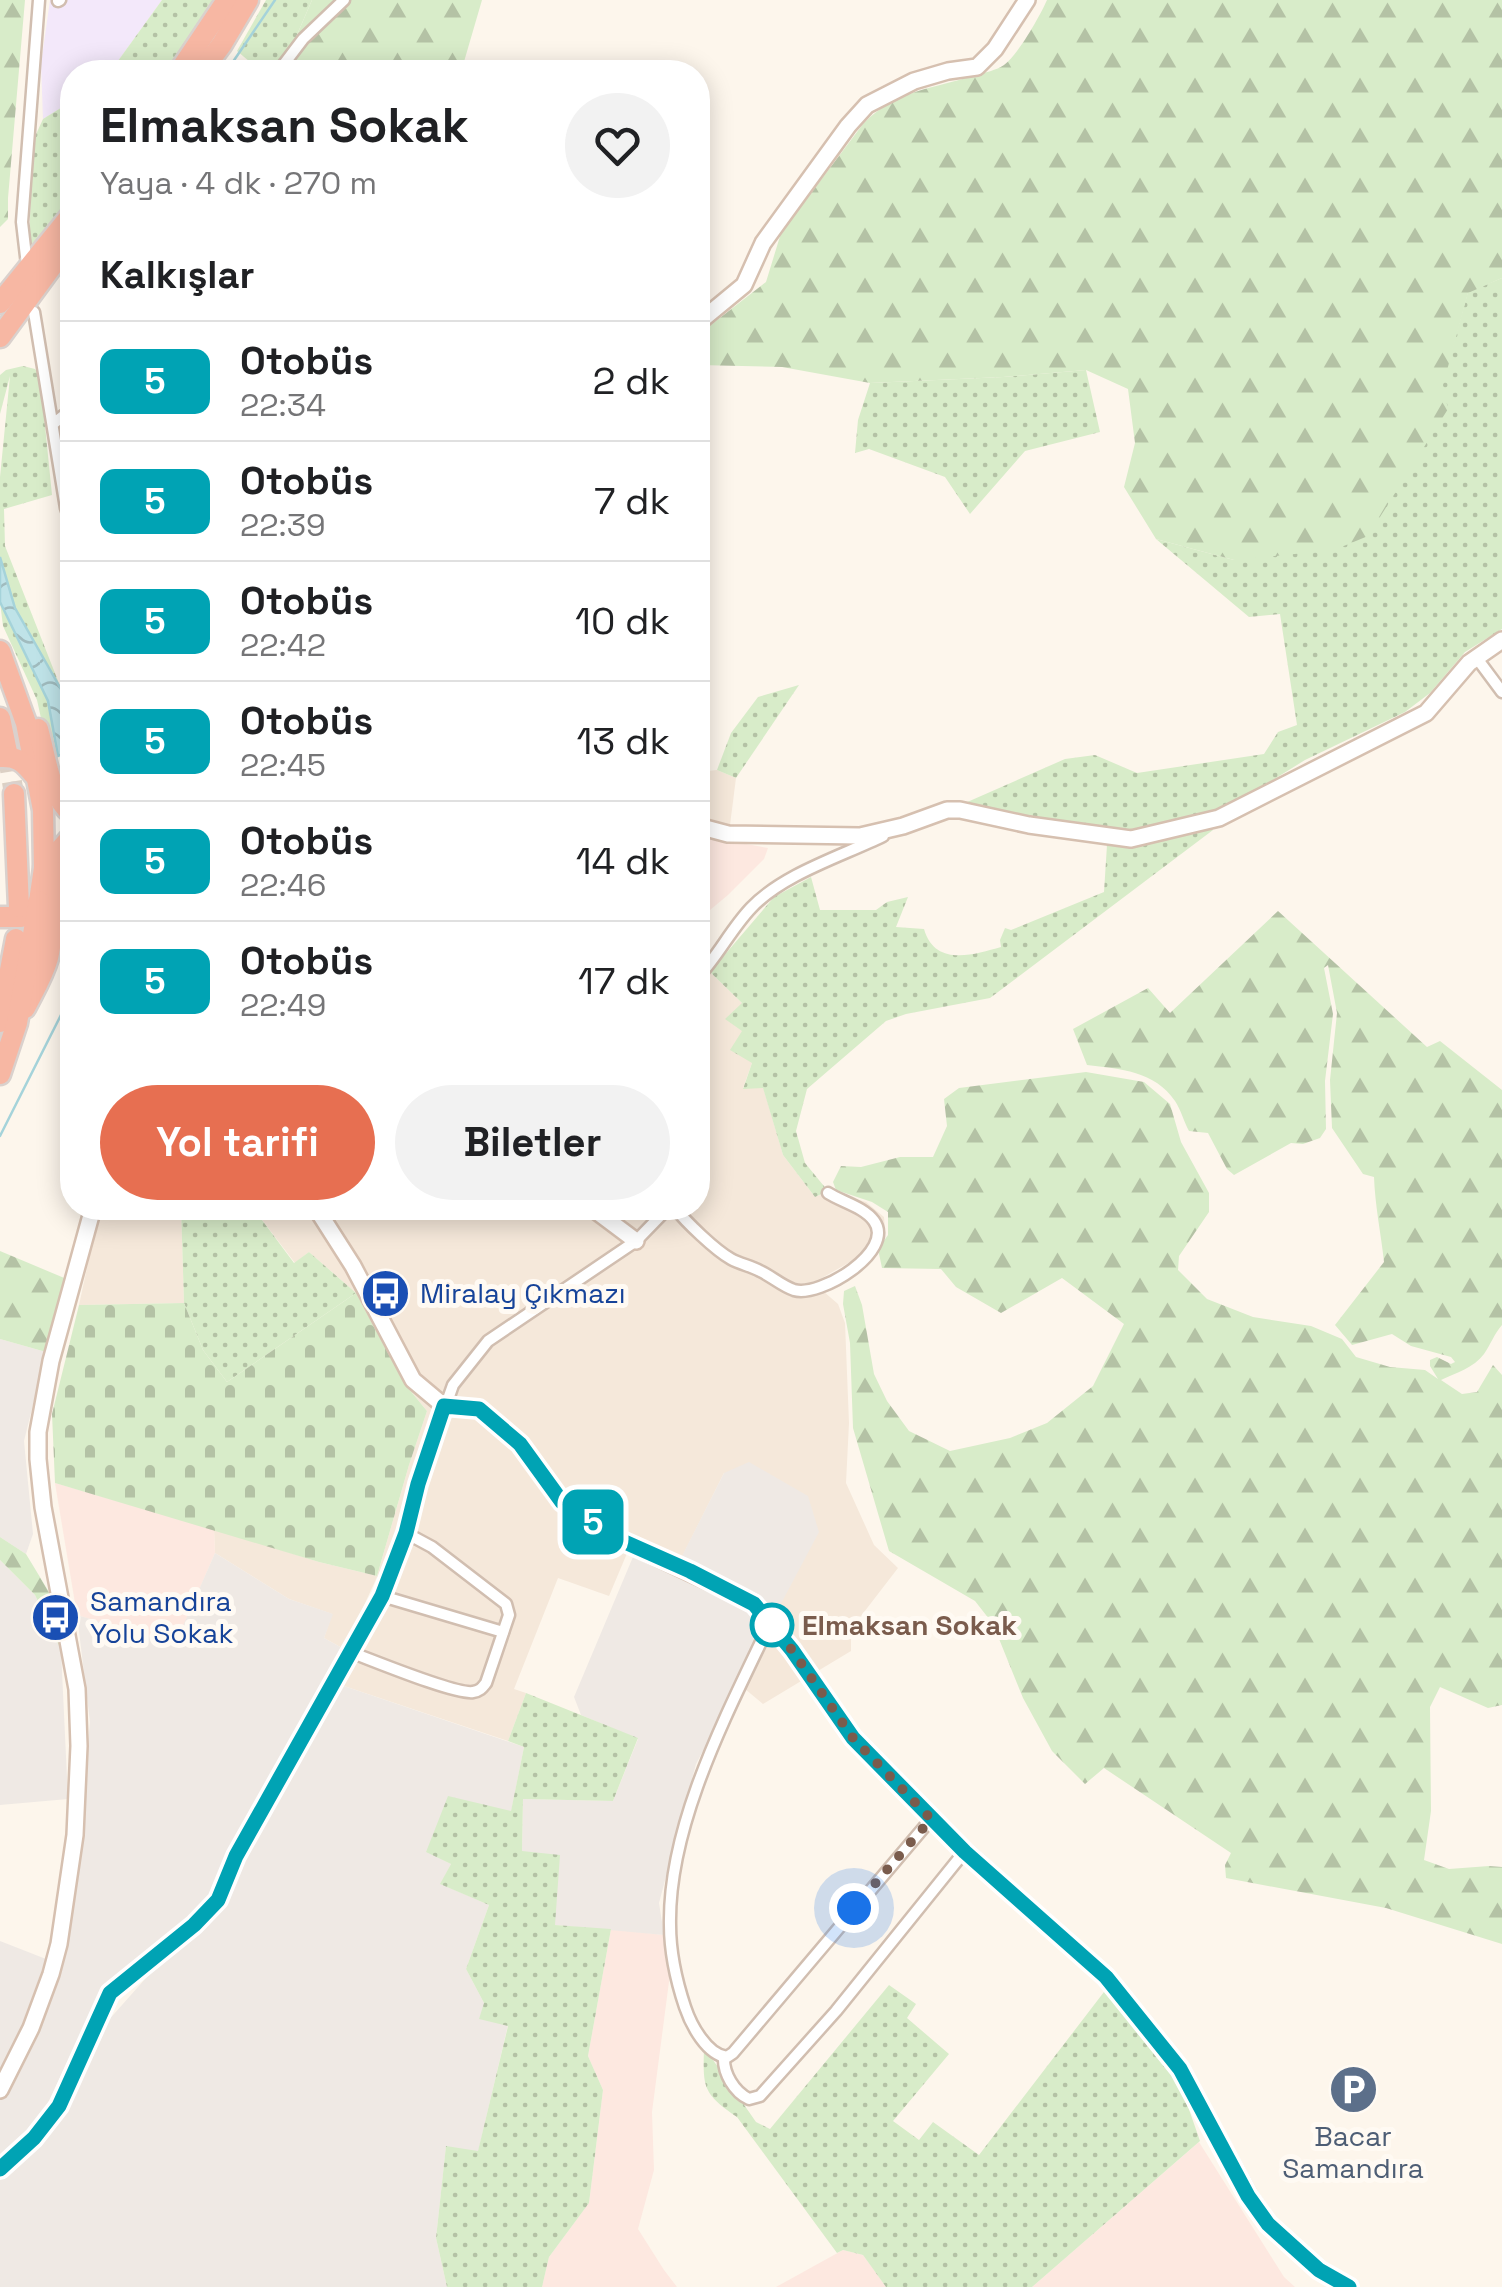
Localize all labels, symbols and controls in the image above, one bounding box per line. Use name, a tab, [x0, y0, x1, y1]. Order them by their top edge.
button: heart	[565, 93, 670, 198]
text: Elmaksan Sokak	[100, 95, 469, 156]
text: Yaya · 4 dk · 270 m	[100, 163, 377, 203]
text: Kalkışlar	[100, 251, 254, 299]
text: Otobüs	[240, 337, 373, 385]
text: 2 dk	[592, 357, 670, 405]
text: 5	[144, 359, 166, 403]
text: 22:34	[240, 385, 326, 425]
text: Otobüs	[240, 457, 373, 505]
text: 7 dk	[594, 477, 670, 525]
text: 5	[144, 479, 166, 523]
text: 22:39	[240, 505, 326, 545]
text: Otobüs	[240, 577, 373, 625]
text: 10 dk	[575, 597, 670, 645]
text: 5	[144, 599, 166, 643]
text: 22:42	[240, 625, 326, 665]
text: Otobüs	[240, 697, 373, 745]
text: 13 dk	[576, 717, 670, 765]
text: 5	[144, 719, 166, 763]
text: 22:45	[240, 745, 326, 785]
text: Otobüs	[240, 817, 373, 865]
text: 14 dk	[576, 837, 670, 885]
text: 5	[144, 839, 166, 883]
text: 22:46	[240, 865, 326, 905]
text: Otobüs	[240, 937, 373, 985]
text: 17 dk	[578, 957, 670, 1005]
text: 5	[144, 959, 166, 1003]
text: 22:49	[240, 985, 326, 1025]
button: Yol tarifi	[100, 1085, 375, 1200]
button: Biletler	[395, 1085, 670, 1200]
bus stop icon: Miralay Çıkmazı	[359, 1267, 411, 1319]
place label: Miralay Çıkmazı	[420, 1275, 626, 1311]
line badge: 5	[560, 1490, 626, 1554]
text: 5	[582, 1500, 604, 1544]
place label: Samandıra Yolu Sokak	[90, 1583, 234, 1651]
bus stop icon: Samandıra Yolu Sokak	[29, 1591, 81, 1643]
marker: Elmaksan Sokak	[751, 1604, 793, 1646]
place label: Elmaksan Sokak	[802, 1607, 1017, 1643]
your location	[829, 1883, 879, 1933]
parking icon: Bacar Samandıra	[1327, 2063, 1379, 2115]
place label: Bacar Samandıra	[1282, 2118, 1424, 2186]

